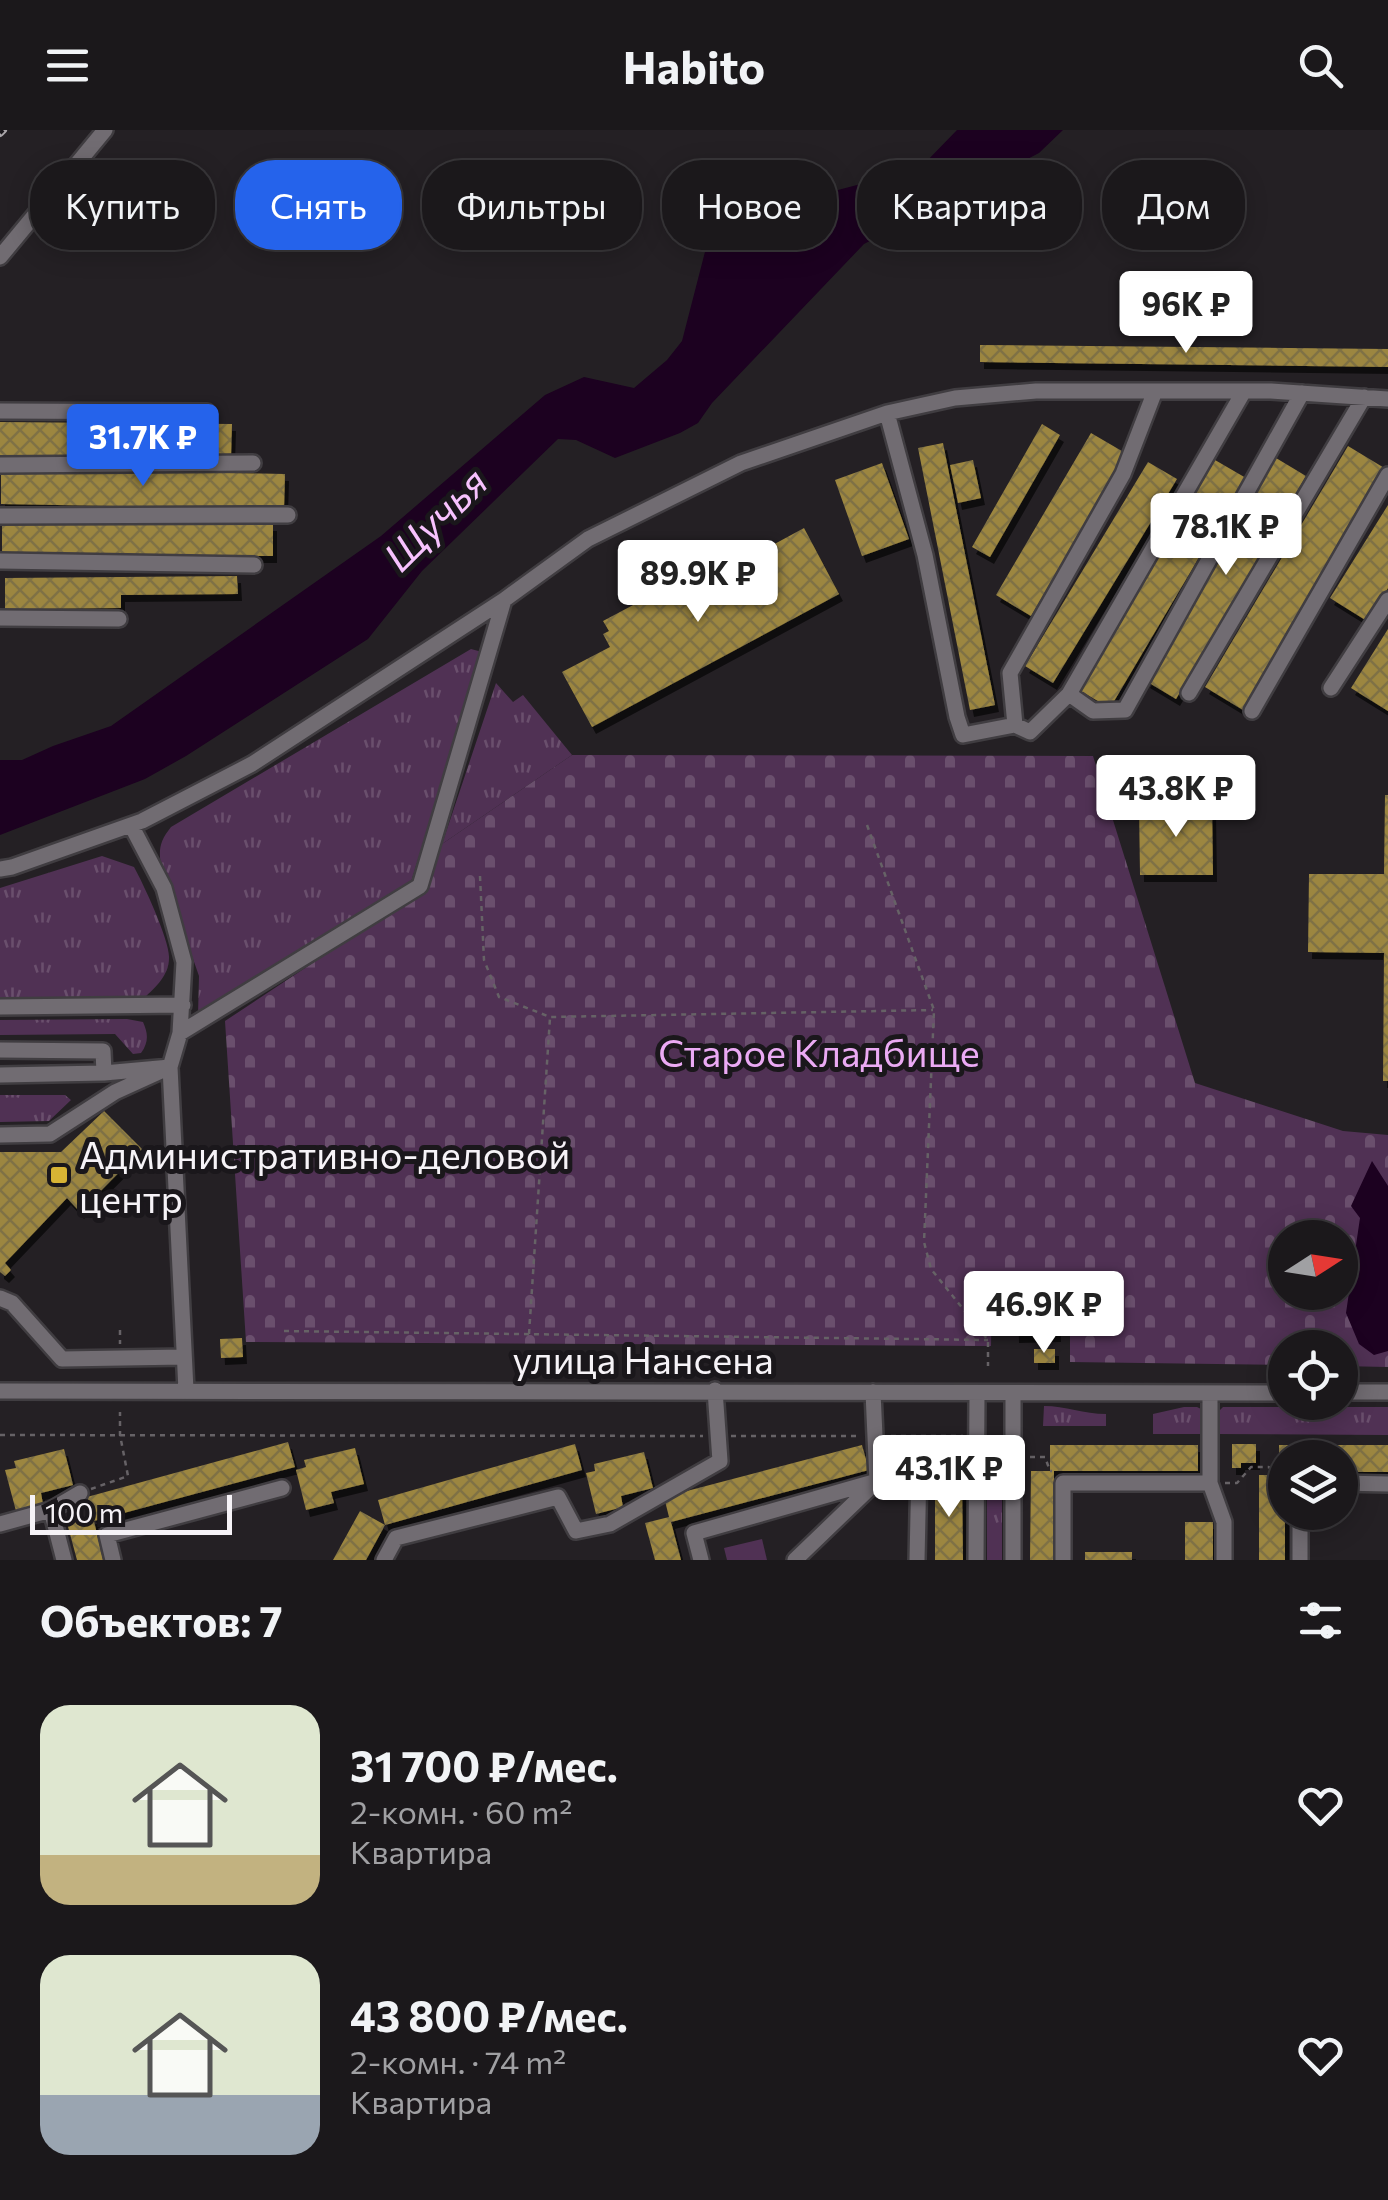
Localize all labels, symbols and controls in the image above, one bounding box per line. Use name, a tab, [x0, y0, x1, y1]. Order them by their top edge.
icon: menu	[40, 38, 95, 93]
text: Habito	[623, 38, 765, 93]
icon: search	[1293, 38, 1348, 93]
chip: Купить	[30, 160, 215, 250]
chip: Снять	[235, 160, 402, 250]
chip: Фильтры	[422, 160, 642, 250]
chip: Новое	[662, 160, 837, 250]
chip: Квартира	[857, 160, 1082, 250]
chip: Дом	[1102, 160, 1245, 250]
pin: 96K ₽	[1116, 271, 1256, 356]
text: 96K ₽	[1141, 283, 1231, 323]
pin: 31.7K ₽	[51, 404, 235, 489]
text: 31.7K ₽	[89, 416, 197, 456]
water label: Щучья	[372, 456, 496, 580]
pin: 78.1K ₽	[1134, 493, 1318, 578]
text: 78.1K ₽	[1173, 505, 1279, 545]
pin: 89.9K ₽	[606, 540, 790, 625]
text: 89.9K ₽	[640, 552, 756, 592]
pin: 43.8K ₽	[1084, 755, 1268, 840]
text: 43.8K ₽	[1118, 767, 1234, 807]
park label: Старое Кладбище	[658, 1028, 980, 1075]
place label: Административно-деловой центр	[79, 1130, 570, 1221]
marker: Административно-деловой центр	[48, 1164, 70, 1186]
north arrow	[1268, 1220, 1358, 1310]
map controls	[1268, 1220, 1358, 1530]
pin: 46.9K ₽	[952, 1271, 1136, 1356]
text: 46.9K ₽	[986, 1283, 1102, 1323]
button: locate	[1268, 1330, 1358, 1420]
street label: улица Нансена	[512, 1335, 774, 1382]
pin: 43.1K ₽	[857, 1435, 1041, 1520]
button: layers	[1268, 1440, 1358, 1530]
text: 43.1K ₽	[895, 1447, 1003, 1487]
scale bar	[30, 1490, 232, 1534]
text: 100 m	[45, 1495, 123, 1529]
icon: filters	[1293, 1593, 1348, 1648]
text: Объектов: 7	[40, 1594, 283, 1646]
text: 31 700 ₽/мес.	[350, 1739, 618, 1791]
icon: home	[120, 1745, 240, 1865]
icon: heart	[1293, 1778, 1348, 1833]
text: 2-комн. · 60 m²	[350, 1791, 572, 1831]
text: Квартира	[350, 1831, 492, 1871]
text: 43 800 ₽/мес.	[350, 1989, 628, 2041]
icon: home	[120, 1995, 240, 2115]
icon: heart	[1293, 2028, 1348, 2083]
text: 2-комн. · 74 m²	[350, 2041, 566, 2081]
text: Квартира	[350, 2081, 492, 2121]

